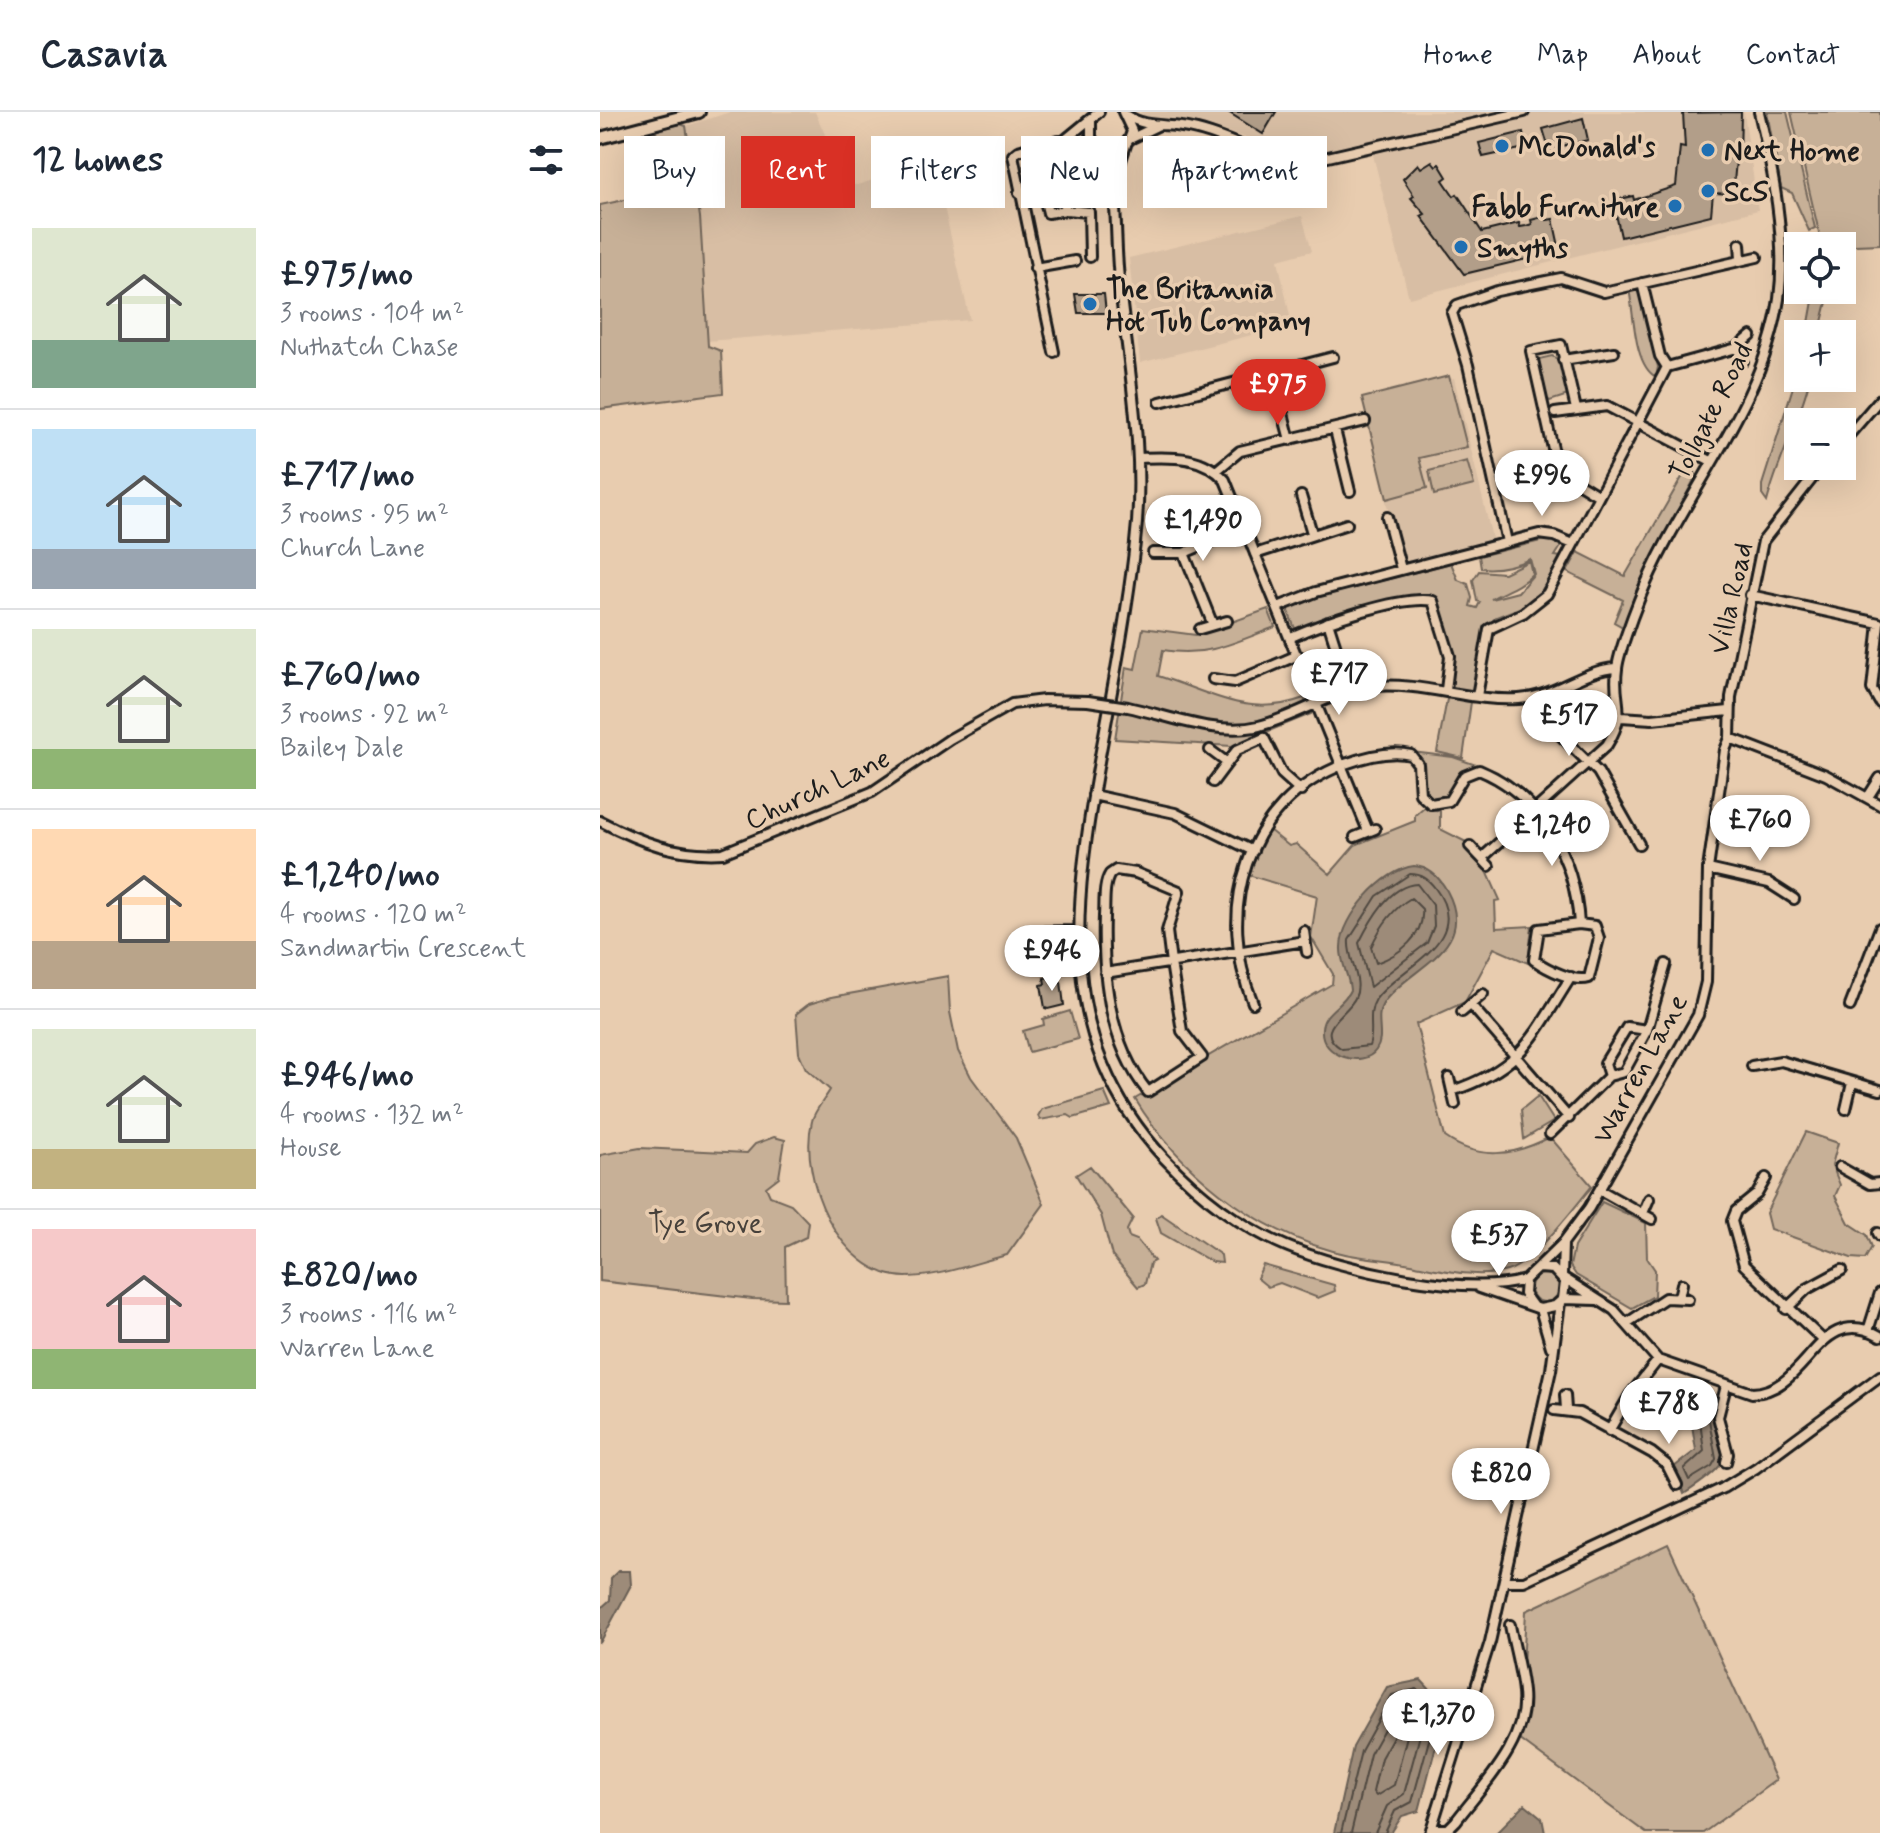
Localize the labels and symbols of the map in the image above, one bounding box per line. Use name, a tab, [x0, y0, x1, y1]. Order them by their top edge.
place label: McDonald's	[1518, 130, 1656, 167]
place label: Next Home	[1724, 134, 1860, 171]
marker: McDonald's	[1493, 137, 1511, 155]
marker: Next Home	[1699, 141, 1717, 159]
place label: ScS	[1724, 175, 1768, 212]
marker: ScS	[1699, 182, 1717, 200]
place label: Fabb Furniture	[1472, 190, 1659, 227]
marker: Fabb Furniture	[1666, 197, 1684, 215]
place label: Smyths	[1477, 231, 1569, 268]
marker: Smyths	[1452, 238, 1470, 256]
place label: The Britannia Hot Tub Company	[1106, 272, 1311, 341]
marker: The Britannia Hot Tub Company	[1081, 295, 1099, 313]
street label: Tollgate Road	[1661, 336, 1763, 488]
pin: £975	[1231, 359, 1325, 427]
pin: £996	[1495, 450, 1589, 518]
pin: £1,490	[1138, 495, 1268, 563]
street label: Villa Road	[1702, 539, 1763, 658]
pin: £717	[1292, 649, 1386, 717]
pin: £517	[1522, 690, 1616, 758]
street label: Church Lane	[739, 741, 897, 840]
pin: £760	[1713, 795, 1807, 863]
pin: £1,240	[1487, 800, 1617, 868]
pin: £946	[1005, 925, 1099, 993]
street label: Warren Lane	[1585, 988, 1698, 1151]
park label: Tye Grove	[648, 1206, 762, 1243]
pin: £537	[1452, 1210, 1546, 1278]
pin: £788	[1622, 1378, 1716, 1446]
pin: £820	[1454, 1448, 1548, 1516]
pin: £1,370	[1373, 1689, 1503, 1757]

